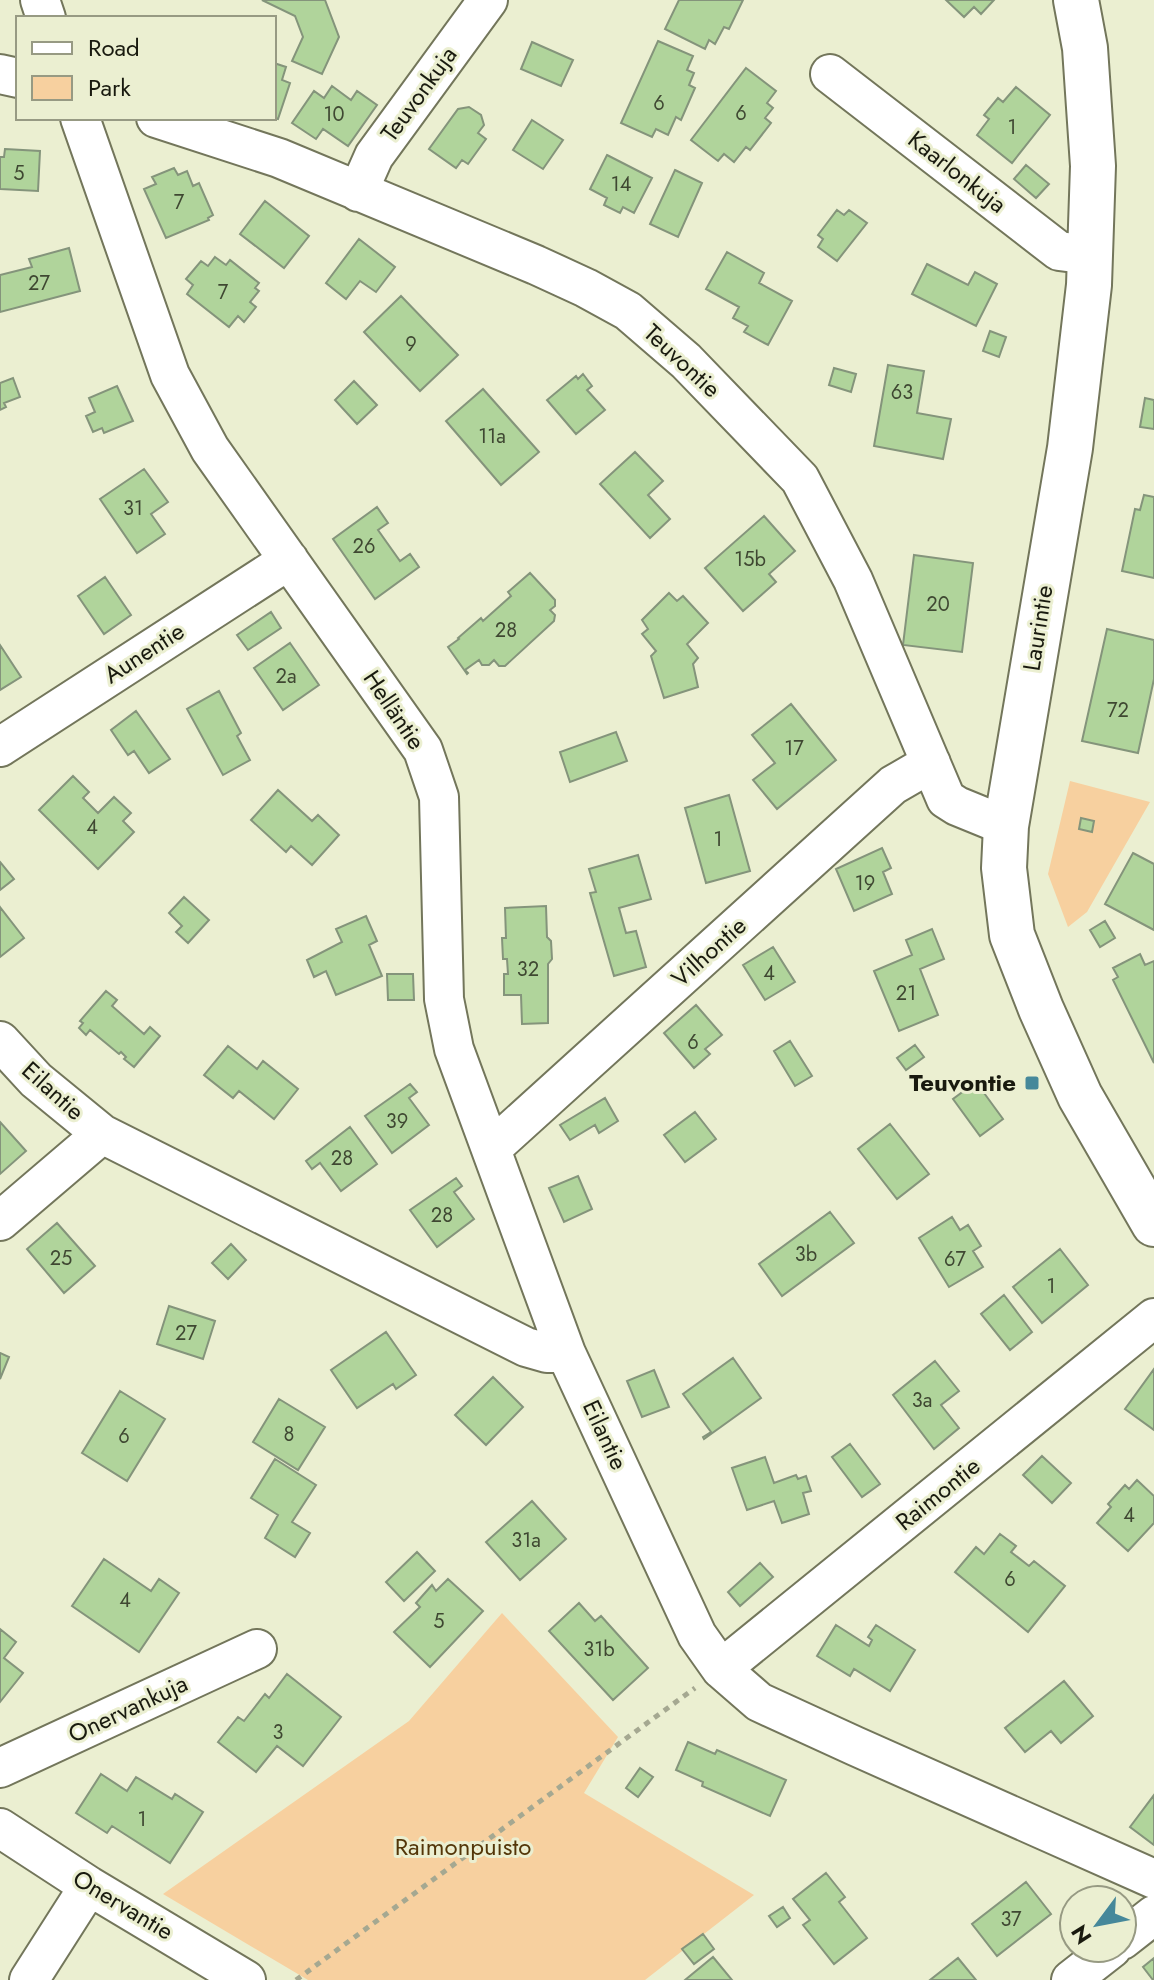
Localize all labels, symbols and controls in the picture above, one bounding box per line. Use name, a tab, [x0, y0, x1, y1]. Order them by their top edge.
legend	[16, 16, 276, 120]
text: Road	[88, 30, 140, 65]
street label: Teuvonkuja	[372, 39, 465, 149]
text: Park	[88, 70, 131, 105]
house number: 6	[653, 89, 665, 118]
house number: 6	[735, 99, 747, 128]
house number: 10	[324, 100, 345, 129]
house number: 1	[1008, 113, 1017, 142]
street label: Kaarlonkuja	[901, 122, 1014, 221]
house number: 5	[13, 159, 25, 188]
house number: 14	[611, 170, 632, 199]
house number: 7	[174, 188, 185, 217]
house number: 27	[28, 269, 50, 298]
house number: 7	[218, 278, 229, 307]
street label: Teuvontie	[636, 316, 729, 405]
house number: 9	[405, 330, 417, 359]
house number: 63	[891, 378, 913, 407]
house number: 11a	[478, 422, 506, 451]
house number: 31	[123, 494, 143, 523]
house number: 26	[353, 532, 375, 561]
house number: 15b	[734, 545, 766, 574]
street label: Laurintie	[1013, 583, 1062, 673]
house number: 20	[926, 590, 950, 619]
street label: Aunentie	[97, 613, 191, 692]
house number: 28	[495, 616, 517, 645]
house number: 2a	[276, 662, 297, 691]
street label: Helläntie	[355, 663, 434, 756]
house number: 72	[1107, 696, 1129, 725]
house number: 17	[784, 734, 804, 763]
house number: 4	[86, 813, 98, 842]
house number: 1	[714, 825, 723, 854]
house number: 19	[855, 869, 875, 898]
street label: Vilhontie	[663, 908, 754, 995]
house number: 32	[517, 955, 539, 984]
house number: 4	[763, 959, 775, 988]
house number: 21	[896, 979, 916, 1008]
house number: 6	[687, 1028, 699, 1057]
street label: Eilantie	[14, 1053, 92, 1128]
place label: Teuvontie	[909, 1065, 1016, 1100]
marker: Teuvontie	[1023, 1074, 1041, 1092]
house number: 39	[386, 1107, 408, 1136]
house number: 28	[331, 1144, 353, 1173]
house number: 28	[431, 1201, 453, 1230]
house number: 3b	[795, 1240, 817, 1269]
house number: 25	[50, 1244, 72, 1273]
house number: 67	[944, 1245, 967, 1274]
house number: 1	[1047, 1272, 1056, 1301]
house number: 27	[175, 1319, 197, 1348]
house number: 3a	[912, 1386, 932, 1415]
street label: Eilantie	[574, 1394, 637, 1475]
house number: 8	[284, 1420, 294, 1449]
house number: 6	[118, 1422, 130, 1451]
street label: Raimontie	[888, 1449, 988, 1539]
house number: 4	[1123, 1501, 1135, 1530]
house number: 31a	[511, 1526, 541, 1555]
house number: 6	[1004, 1565, 1016, 1594]
house number: 4	[119, 1586, 131, 1615]
house number: 5	[433, 1607, 445, 1636]
house number: 31b	[583, 1635, 615, 1664]
street label: Onervankuja	[62, 1666, 193, 1751]
house number: 3	[273, 1718, 284, 1747]
house number: 1	[138, 1805, 147, 1834]
park label: Raimonpuisto	[395, 1829, 531, 1864]
street label: Onervantie	[66, 1861, 180, 1948]
north arrow	[1058, 1884, 1138, 1964]
house number: 37	[1000, 1905, 1022, 1934]
text: N	[1063, 1919, 1099, 1950]

